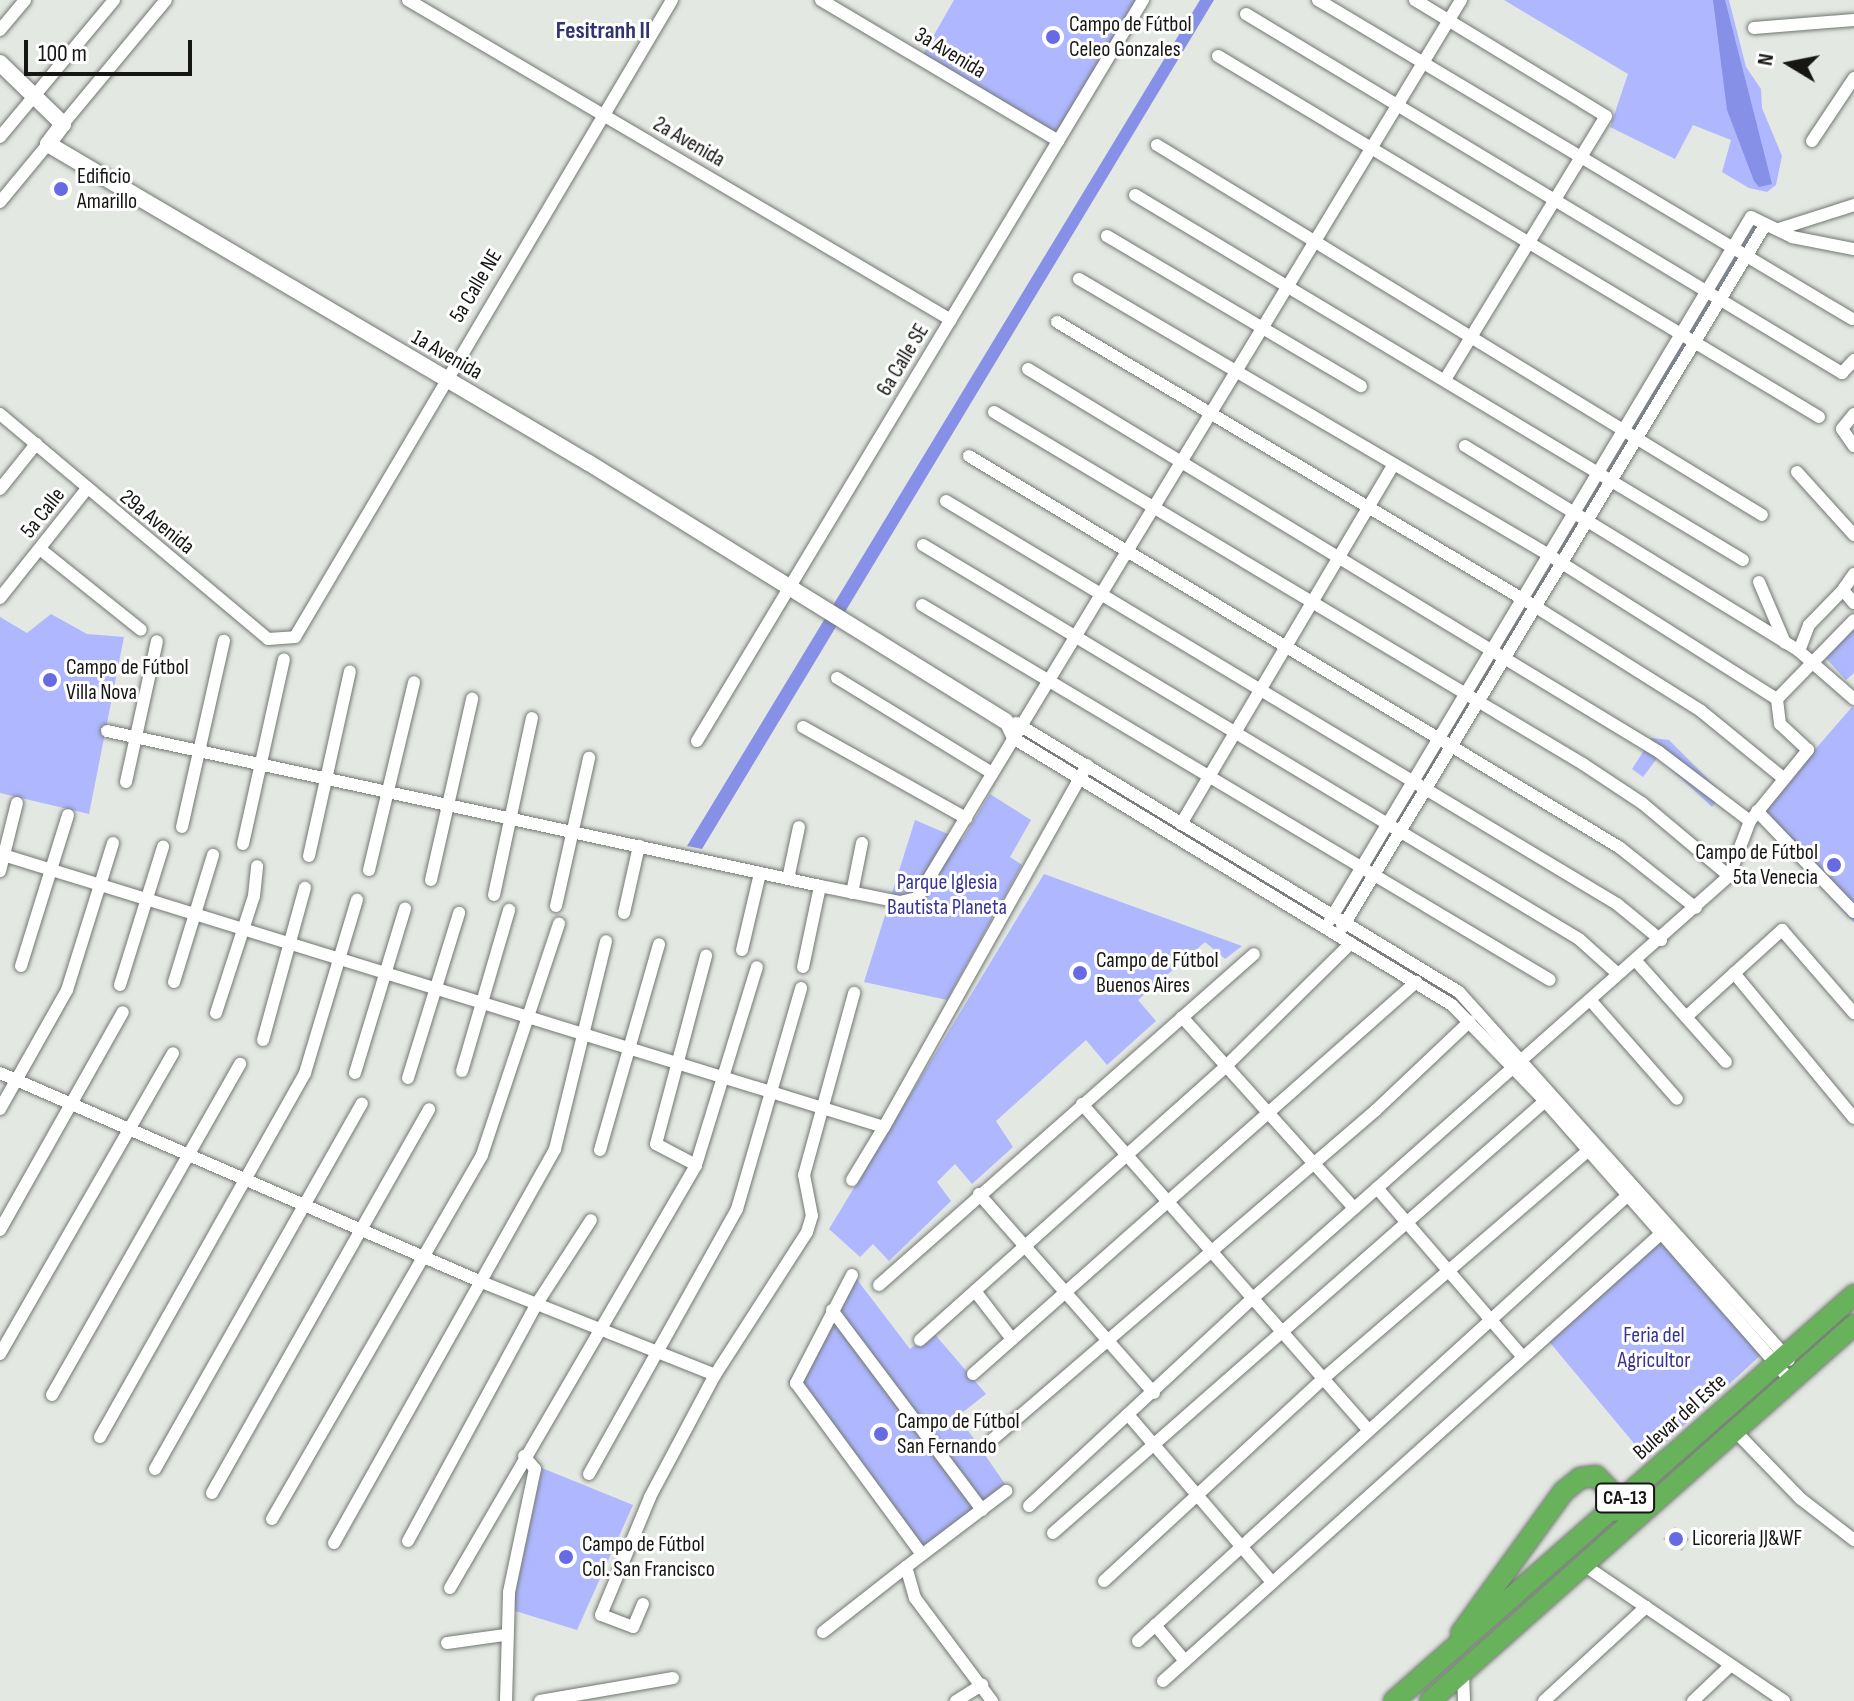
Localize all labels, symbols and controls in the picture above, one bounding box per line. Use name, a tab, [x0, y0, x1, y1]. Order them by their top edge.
place label: Campo de Fútbol Celeo Gonzales	[1069, 11, 1192, 62]
district label: Fesitranh II	[556, 17, 650, 45]
street label: 3a Avenida	[909, 21, 991, 85]
scale bar	[28, 24, 196, 74]
north arrow	[1750, 24, 1830, 104]
marker: Campo de Fútbol Celeo Gonzales	[1044, 28, 1062, 46]
text: 100 m	[38, 39, 87, 68]
text: N	[1752, 52, 1780, 68]
street label: 2a Avenida	[648, 111, 730, 173]
place label: Edificio Amarillo	[77, 163, 137, 214]
marker: Edificio Amarillo	[52, 180, 70, 198]
street label: 5a Calle NE	[444, 245, 508, 327]
street label: 6a Calle SE	[871, 319, 935, 401]
street label: 1a Avenida	[407, 324, 487, 386]
street label: 5a Calle	[15, 483, 71, 543]
street label: 29a Avenida	[114, 484, 200, 560]
place label: Campo de Fútbol Villa Nova	[66, 654, 189, 706]
marker: Campo de Fútbol Villa Nova	[41, 671, 59, 689]
place label: Campo de Fútbol 5ta Venecia	[1695, 839, 1818, 890]
marker: Campo de Fútbol 5ta Venecia	[1825, 856, 1843, 874]
park label: Parque Iglesia Bautista Planeta	[887, 869, 1007, 920]
place label: Campo de Fútbol Buenos Aires	[1096, 947, 1219, 998]
marker: Campo de Fútbol Buenos Aires	[1071, 964, 1089, 982]
park label: Feria del Agricultor	[1618, 1322, 1690, 1374]
street label: Bulevar del Este	[1628, 1368, 1732, 1466]
place label: Campo de Fútbol San Fernando	[897, 1408, 1020, 1460]
marker: Campo de Fútbol San Fernando	[872, 1425, 890, 1443]
road number: CA-13	[1595, 1482, 1655, 1514]
place label: Licoreria JJ&WF	[1692, 1526, 1802, 1552]
marker: Licoreria JJ&WF	[1667, 1530, 1685, 1548]
place label: Campo de Fútbol Col. San Francisco	[582, 1531, 715, 1582]
marker: Campo de Fútbol Col. San Francisco	[557, 1548, 575, 1566]

